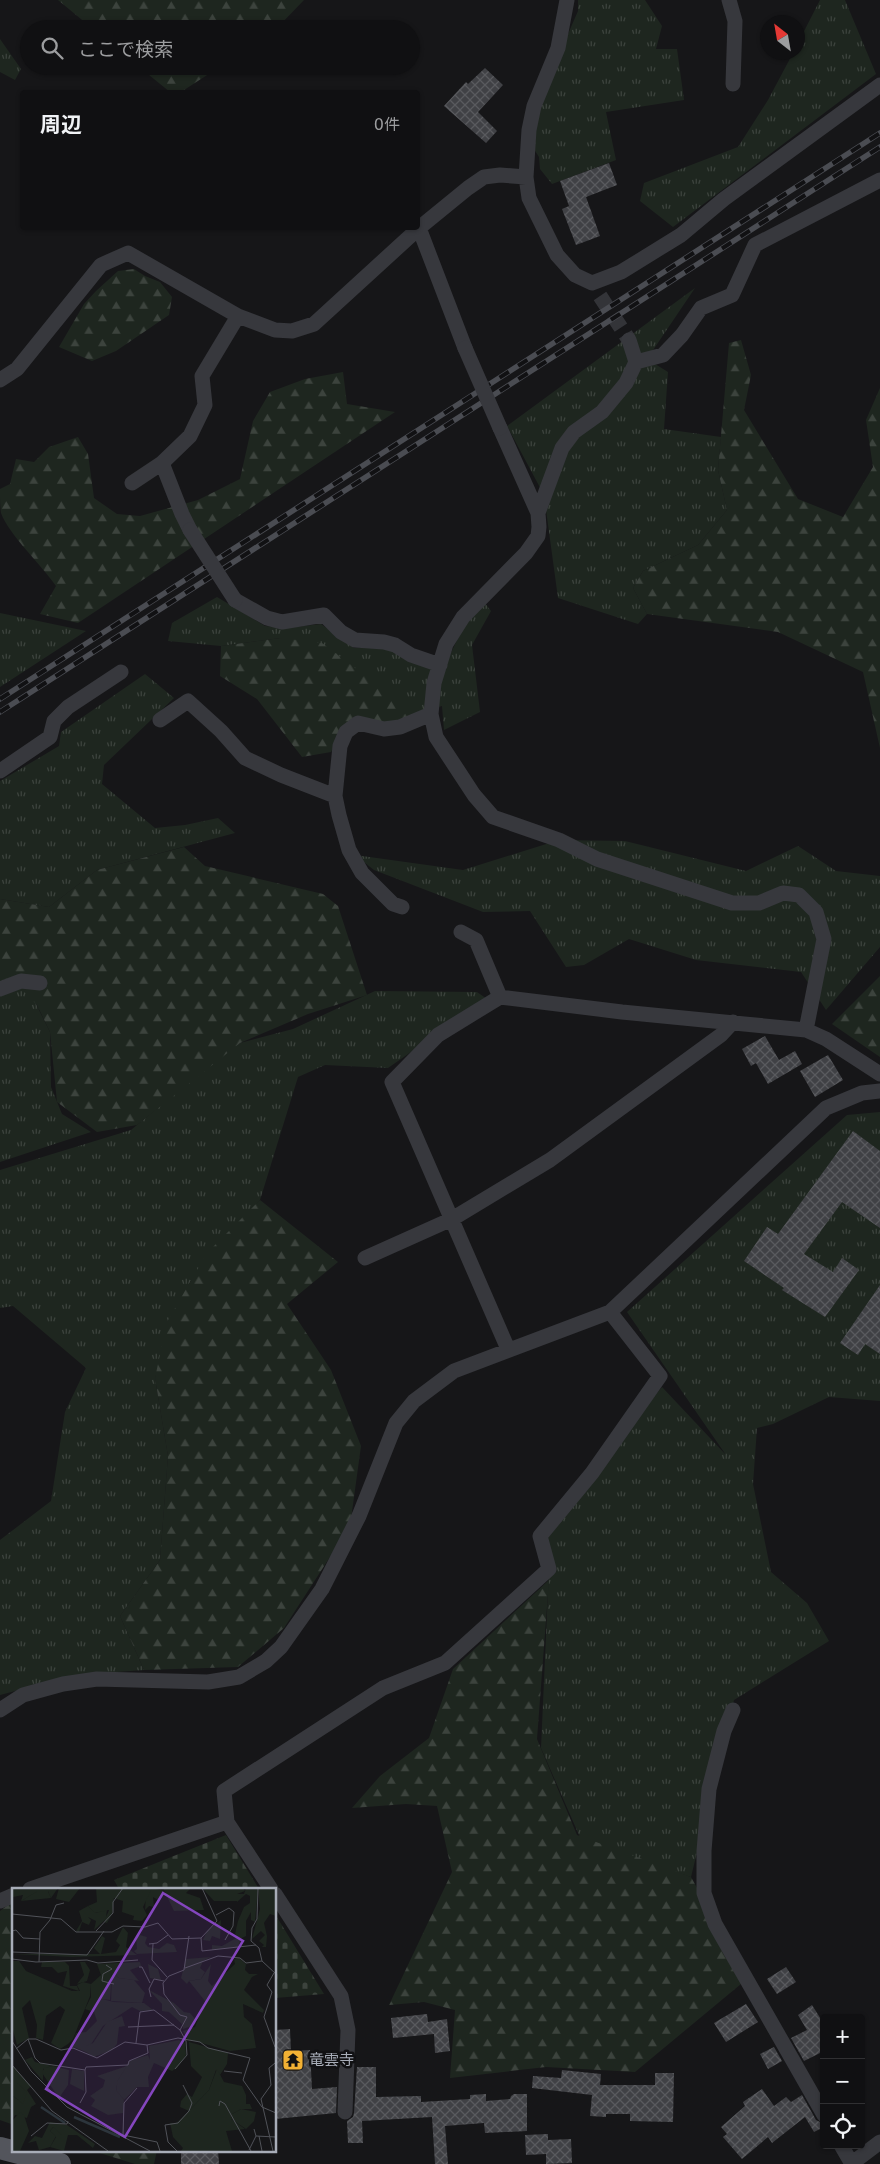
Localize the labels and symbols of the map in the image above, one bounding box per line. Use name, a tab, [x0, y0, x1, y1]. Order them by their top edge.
north arrow	[760, 15, 805, 60]
inset map	[12, 1888, 276, 2152]
temple icon: 竜雲寺	[281, 2048, 305, 2072]
place label: 竜雲寺	[309, 2051, 354, 2069]

